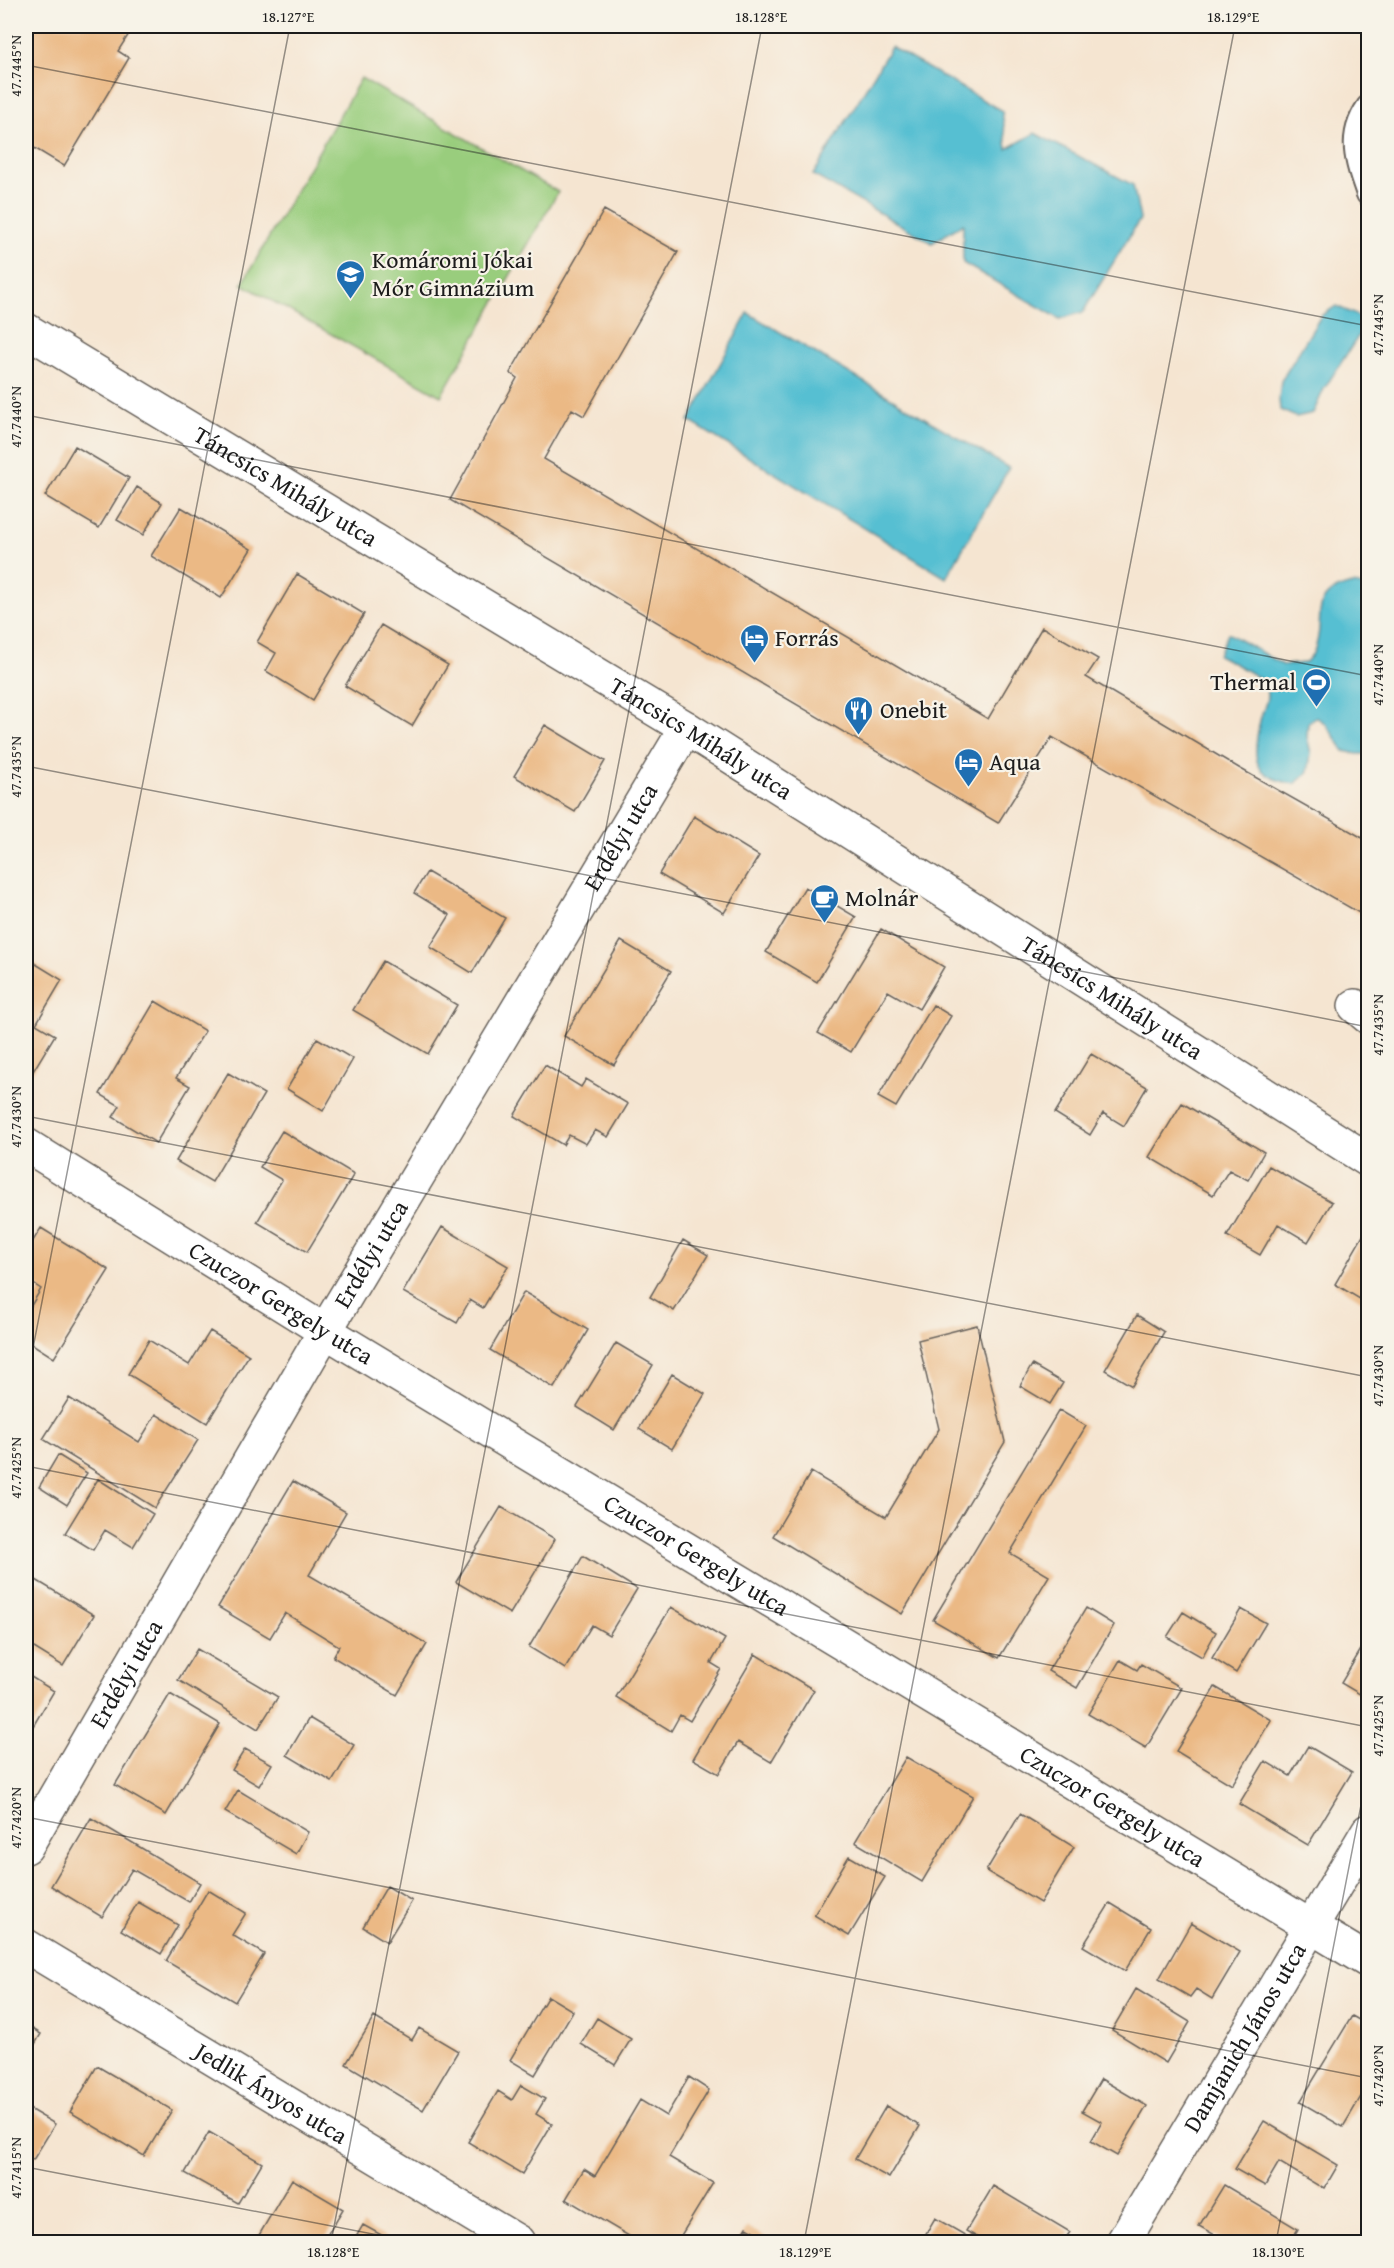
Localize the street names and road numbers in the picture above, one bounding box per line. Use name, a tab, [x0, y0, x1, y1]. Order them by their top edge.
street label: Táncsics Mihály utca	[187, 417, 385, 555]
street label: Táncsics Mihály utca	[603, 668, 800, 809]
street label: Erdélyi utca	[574, 776, 666, 897]
street label: Táncsics Mihály utca	[1014, 927, 1211, 1069]
street label: Erdélyi utca	[325, 1193, 417, 1314]
street label: Czuczor Gergely utca	[182, 1232, 381, 1374]
street label: Czuczor Gergely utca	[597, 1485, 797, 1625]
street label: Erdélyi utca	[81, 1612, 171, 1734]
street label: Czuczor Gergely utca	[1013, 1737, 1213, 1876]
street label: Damjanich János utca	[1174, 1935, 1315, 2139]
street label: Jedlik Ányos utca	[186, 2032, 355, 2153]

